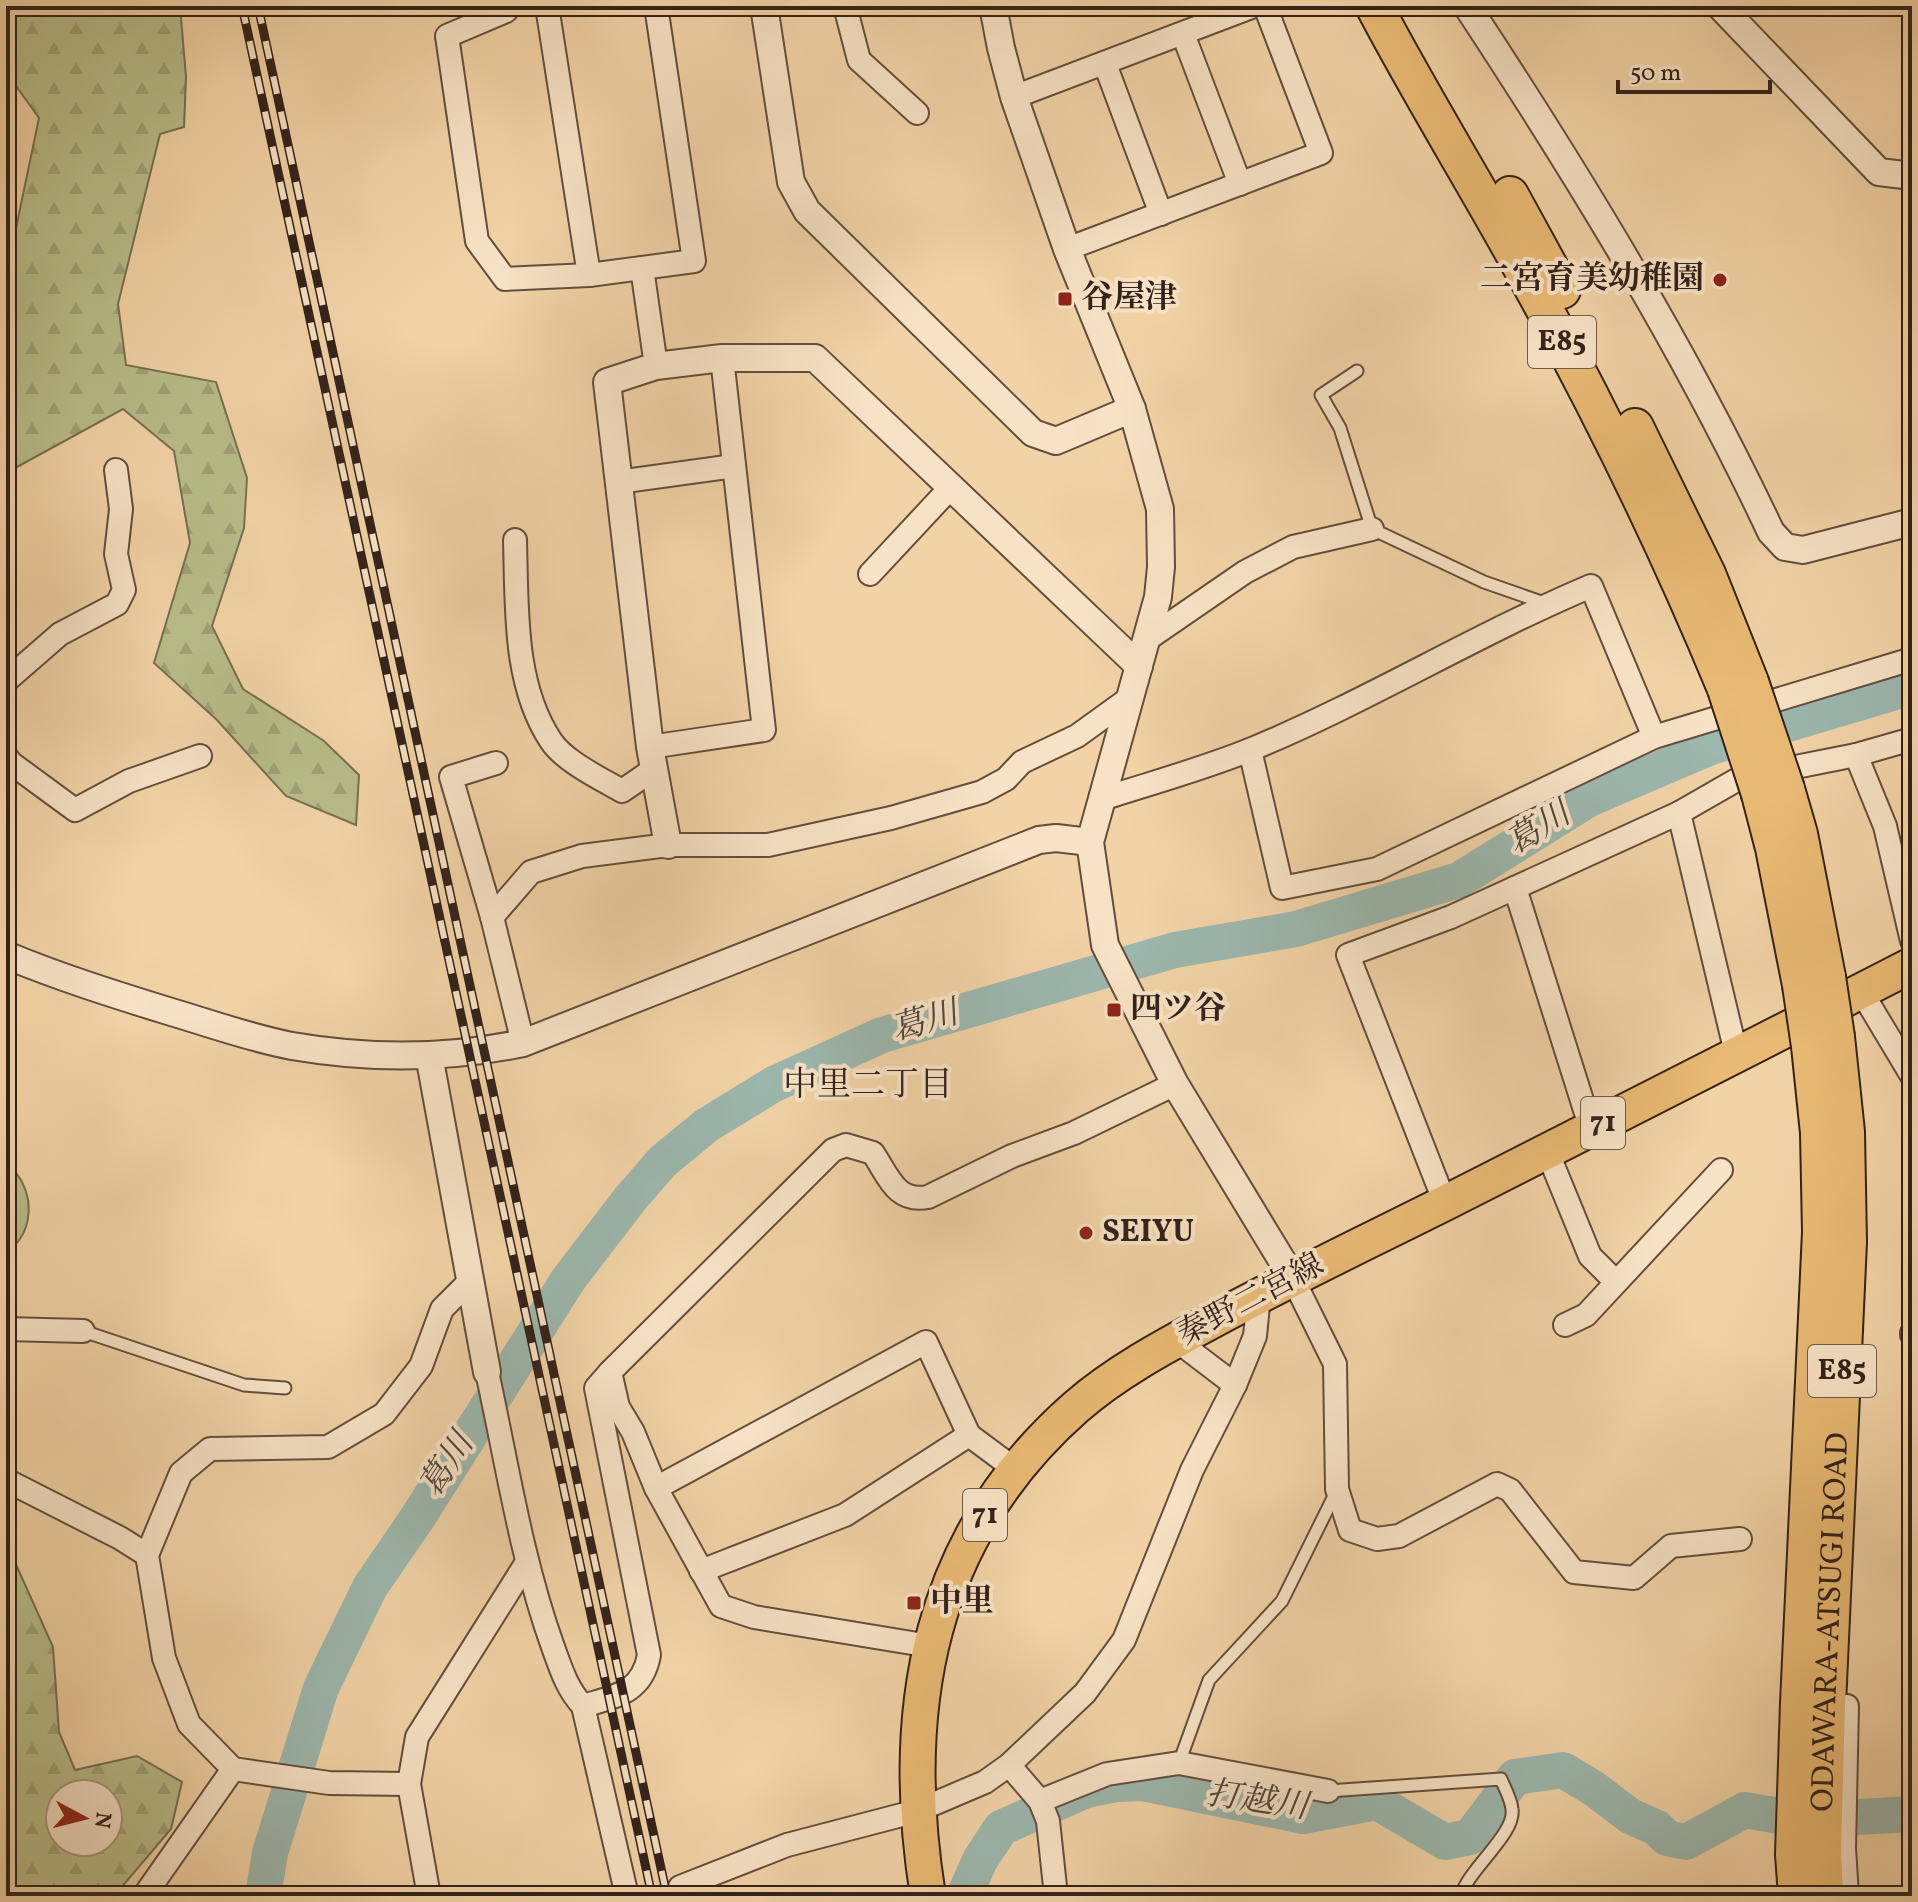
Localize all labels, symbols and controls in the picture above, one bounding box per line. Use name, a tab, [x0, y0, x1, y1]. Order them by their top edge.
scale bar	[1618, 44, 1770, 94]
text: 50 m	[1630, 57, 1682, 91]
place label: 二宮育美幼稚園	[1480, 258, 1704, 302]
marker: 二宮育美幼稚園	[1711, 271, 1729, 289]
place label: 谷屋津	[1081, 277, 1177, 321]
marker: 谷屋津	[1056, 290, 1074, 308]
road number: E85	[1528, 316, 1596, 368]
water label: 葛川	[1498, 790, 1584, 868]
place label: 四ツ谷	[1130, 988, 1226, 1032]
water label: 葛川	[886, 989, 968, 1055]
marker: 四ツ谷	[1105, 1001, 1123, 1019]
district label: 中里二丁目	[783, 1063, 953, 1110]
road number: 71	[1581, 1097, 1625, 1149]
place label: SEIYU	[1102, 1211, 1194, 1255]
marker: SEIYU	[1077, 1224, 1095, 1242]
street label: 秦野二宮線	[1170, 1244, 1332, 1358]
road number: E85	[1808, 1345, 1876, 1397]
water label: 葛川	[410, 1421, 488, 1507]
street label: ODAWARA-ATSUGI ROAD	[1802, 1432, 1861, 1812]
road number: 71	[963, 1489, 1007, 1541]
place label: 中里	[930, 1581, 994, 1625]
marker: 中里	[905, 1594, 923, 1612]
water label: 打越川	[1203, 1772, 1315, 1833]
north arrow	[44, 1778, 124, 1858]
text: N	[85, 1810, 118, 1830]

